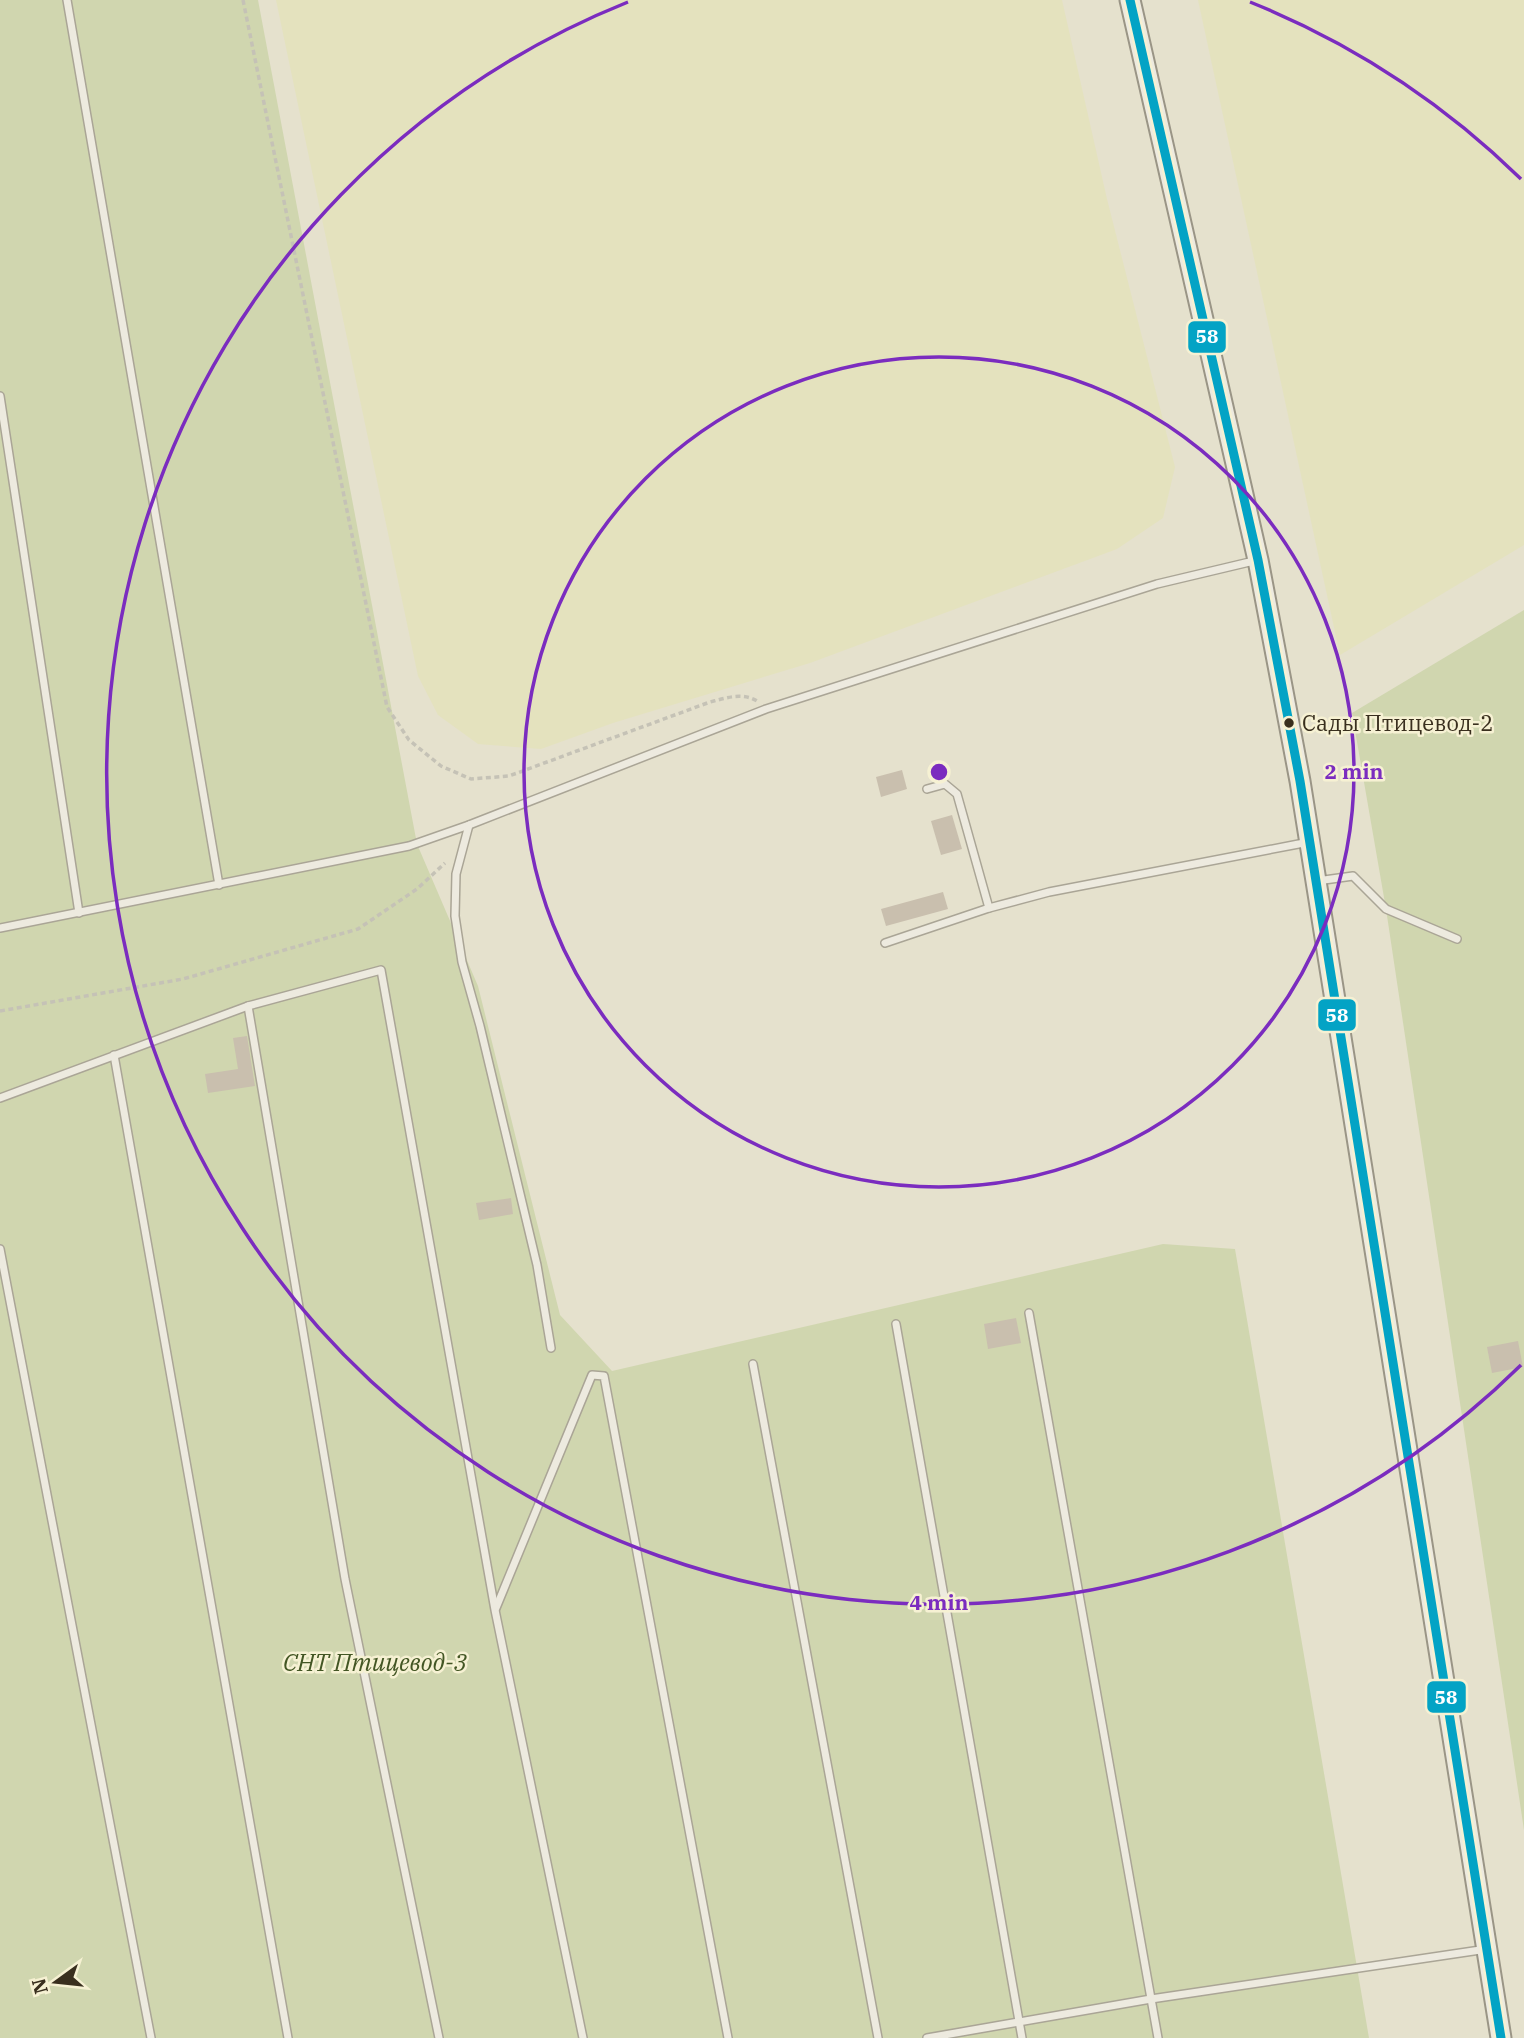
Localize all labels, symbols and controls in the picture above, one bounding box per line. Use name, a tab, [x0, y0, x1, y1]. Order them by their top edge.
line badge: 58	[1187, 320, 1227, 354]
text: 58	[1196, 324, 1218, 348]
place label: Сады Птицевод-2	[1302, 708, 1493, 737]
marker: Сады Птицевод-2	[1282, 716, 1296, 730]
text: 2 min	[1325, 757, 1383, 785]
centre of rings	[927, 760, 951, 784]
line badge: 58	[1317, 998, 1357, 1032]
text: 58	[1326, 1003, 1348, 1027]
text: 4 min	[910, 1588, 968, 1616]
park label: СНТ Птицевод-3	[283, 1646, 467, 1678]
line badge: 58	[1426, 1680, 1467, 1714]
text: 58	[1435, 1685, 1457, 1709]
north arrow	[21, 1947, 91, 2017]
text: N	[26, 1976, 53, 1997]

